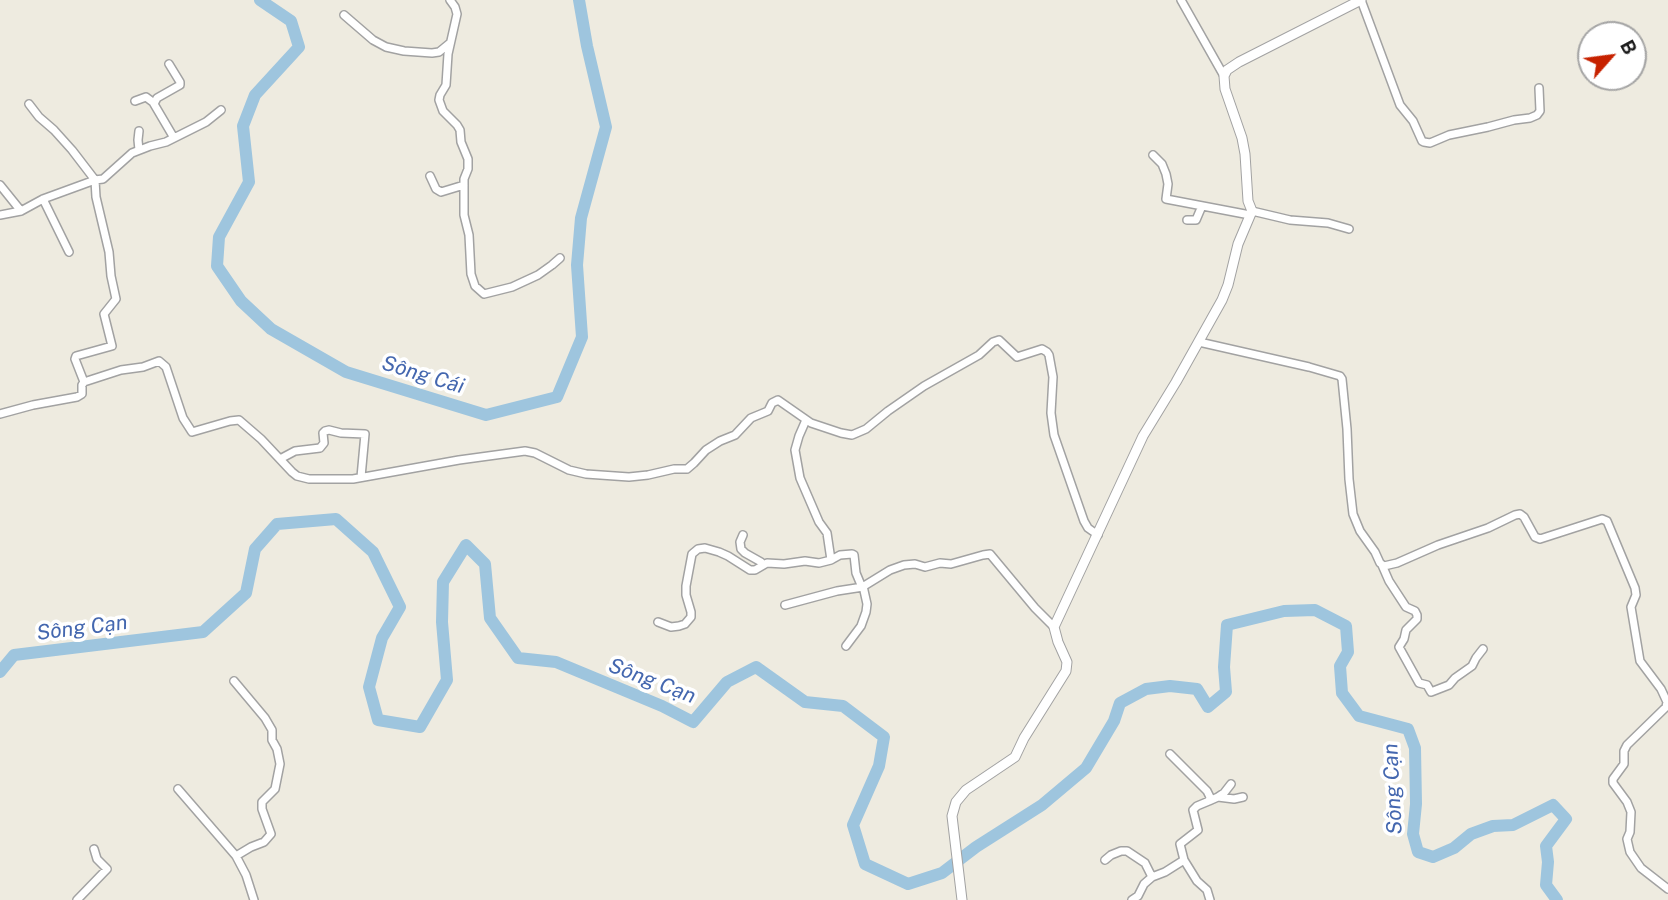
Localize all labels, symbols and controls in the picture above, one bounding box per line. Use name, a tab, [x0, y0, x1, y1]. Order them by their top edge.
north arrow	[1577, 21, 1647, 91]
text: B	[1616, 36, 1642, 58]
water label: Sông Cái	[379, 351, 467, 399]
water label: Sông Cạn	[35, 610, 129, 646]
water label: Sông Cạn	[605, 653, 699, 709]
water label: Sông Cạn	[1378, 743, 1408, 835]

